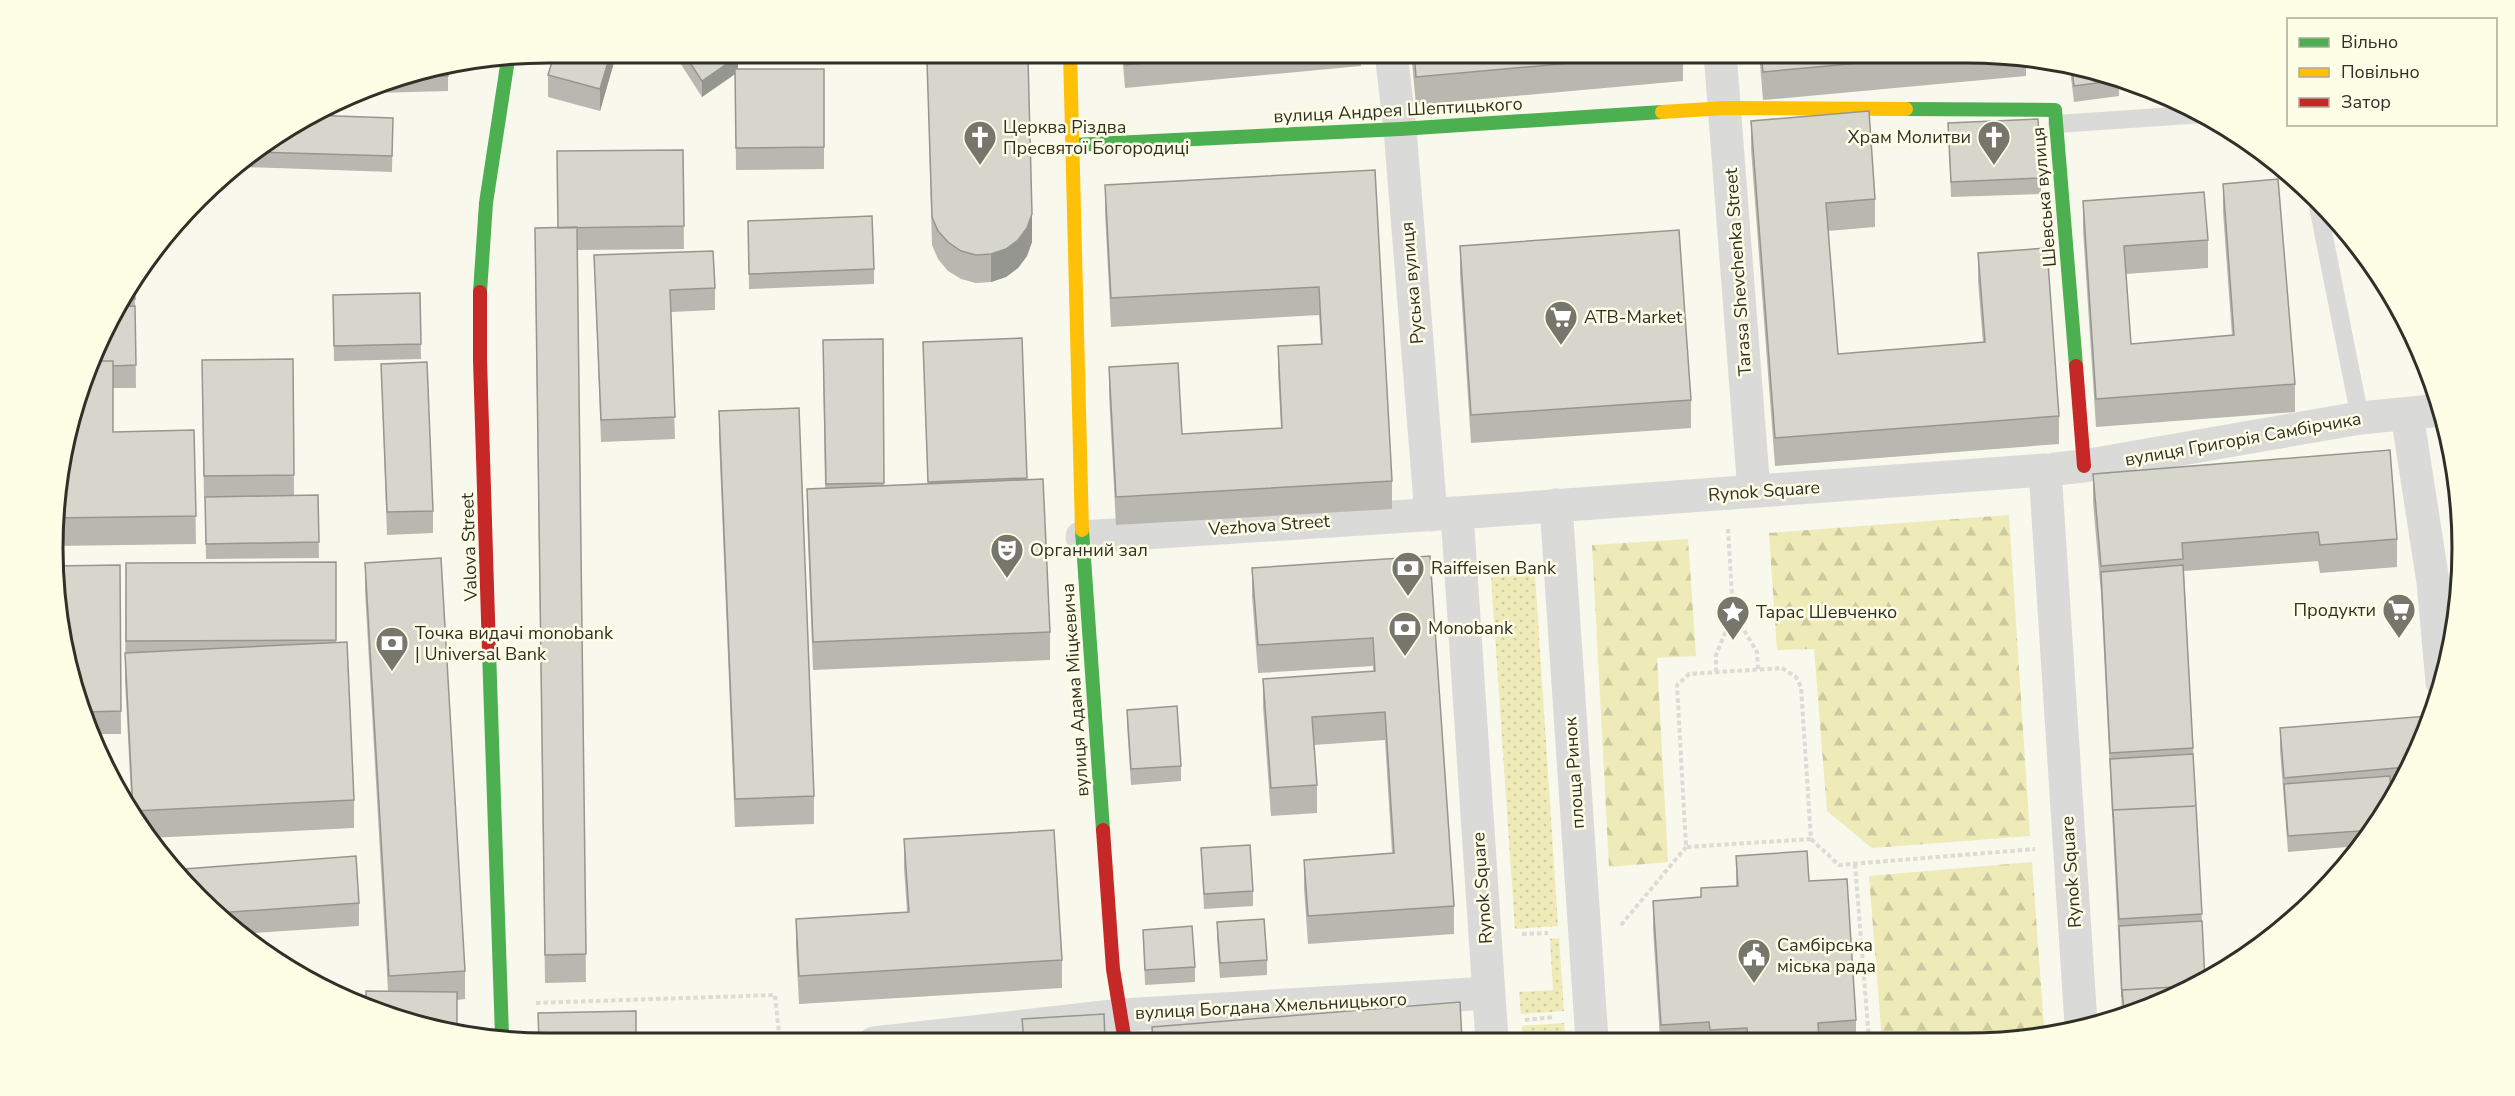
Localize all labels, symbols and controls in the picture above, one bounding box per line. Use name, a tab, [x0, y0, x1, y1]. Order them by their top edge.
legend	[2287, 18, 2497, 126]
text: Вільно	[2341, 30, 2398, 54]
text: Повільно	[2341, 60, 2420, 84]
text: Затор	[2341, 90, 2391, 114]
street label: вулиця Андрея Шептицького	[1273, 91, 1523, 129]
place label: Церква Різдва Пресвятої Богородиці	[1003, 115, 1189, 160]
church icon: Церква Різдва Пресвятої Богородиці	[962, 119, 998, 166]
church icon: Храм Молитви	[1976, 119, 2012, 166]
place label: Храм Молитви	[1848, 125, 1971, 149]
street label: Шевська вулиця	[2026, 126, 2062, 268]
street label: Tarasa Shevchenka Street	[1719, 167, 1757, 377]
street label: Руська вулиця	[1395, 221, 1429, 345]
supermarket icon: ATB-Market	[1543, 299, 1579, 346]
place label: ATB-Market	[1584, 305, 1683, 329]
street label: вулиця Григорія Самбірчика	[2123, 406, 2363, 472]
street label: Rynok Square	[1707, 475, 1821, 507]
street label: Valova Street	[455, 492, 483, 603]
street label: Vezhova Street	[1206, 509, 1331, 541]
theatre icon: Органний зал	[989, 532, 1025, 579]
place label: Органний зал	[1030, 538, 1148, 562]
bank icon: Raiffeisen Bank	[1390, 550, 1426, 597]
place label: Raiffeisen Bank	[1431, 556, 1557, 580]
street label: вулиця Адама Міцкевича	[1056, 582, 1094, 798]
supermarket icon: Продукти	[2381, 592, 2417, 639]
place icon: Тарас Шевченко	[1715, 594, 1751, 641]
place label: Продукти	[2293, 598, 2376, 622]
place label: Тарас Шевченко	[1756, 600, 1897, 624]
bank icon: Monobank	[1387, 610, 1423, 657]
place label: Monobank	[1428, 616, 1514, 640]
place label: Точка видачі monobank | Universal Bank	[415, 621, 614, 666]
bank icon: Точка видачі monobank | Universal Bank	[374, 625, 410, 672]
street label: площа Ринок	[1558, 716, 1590, 830]
street label: Rynok Square	[2055, 815, 2087, 929]
street label: Rynok Square	[1466, 831, 1498, 945]
place label: Самбірська міська рада	[1777, 933, 1876, 978]
public building icon: Самбірська міська рада	[1736, 937, 1772, 984]
street label: вулиця Богдана Хмельницького	[1134, 987, 1408, 1025]

